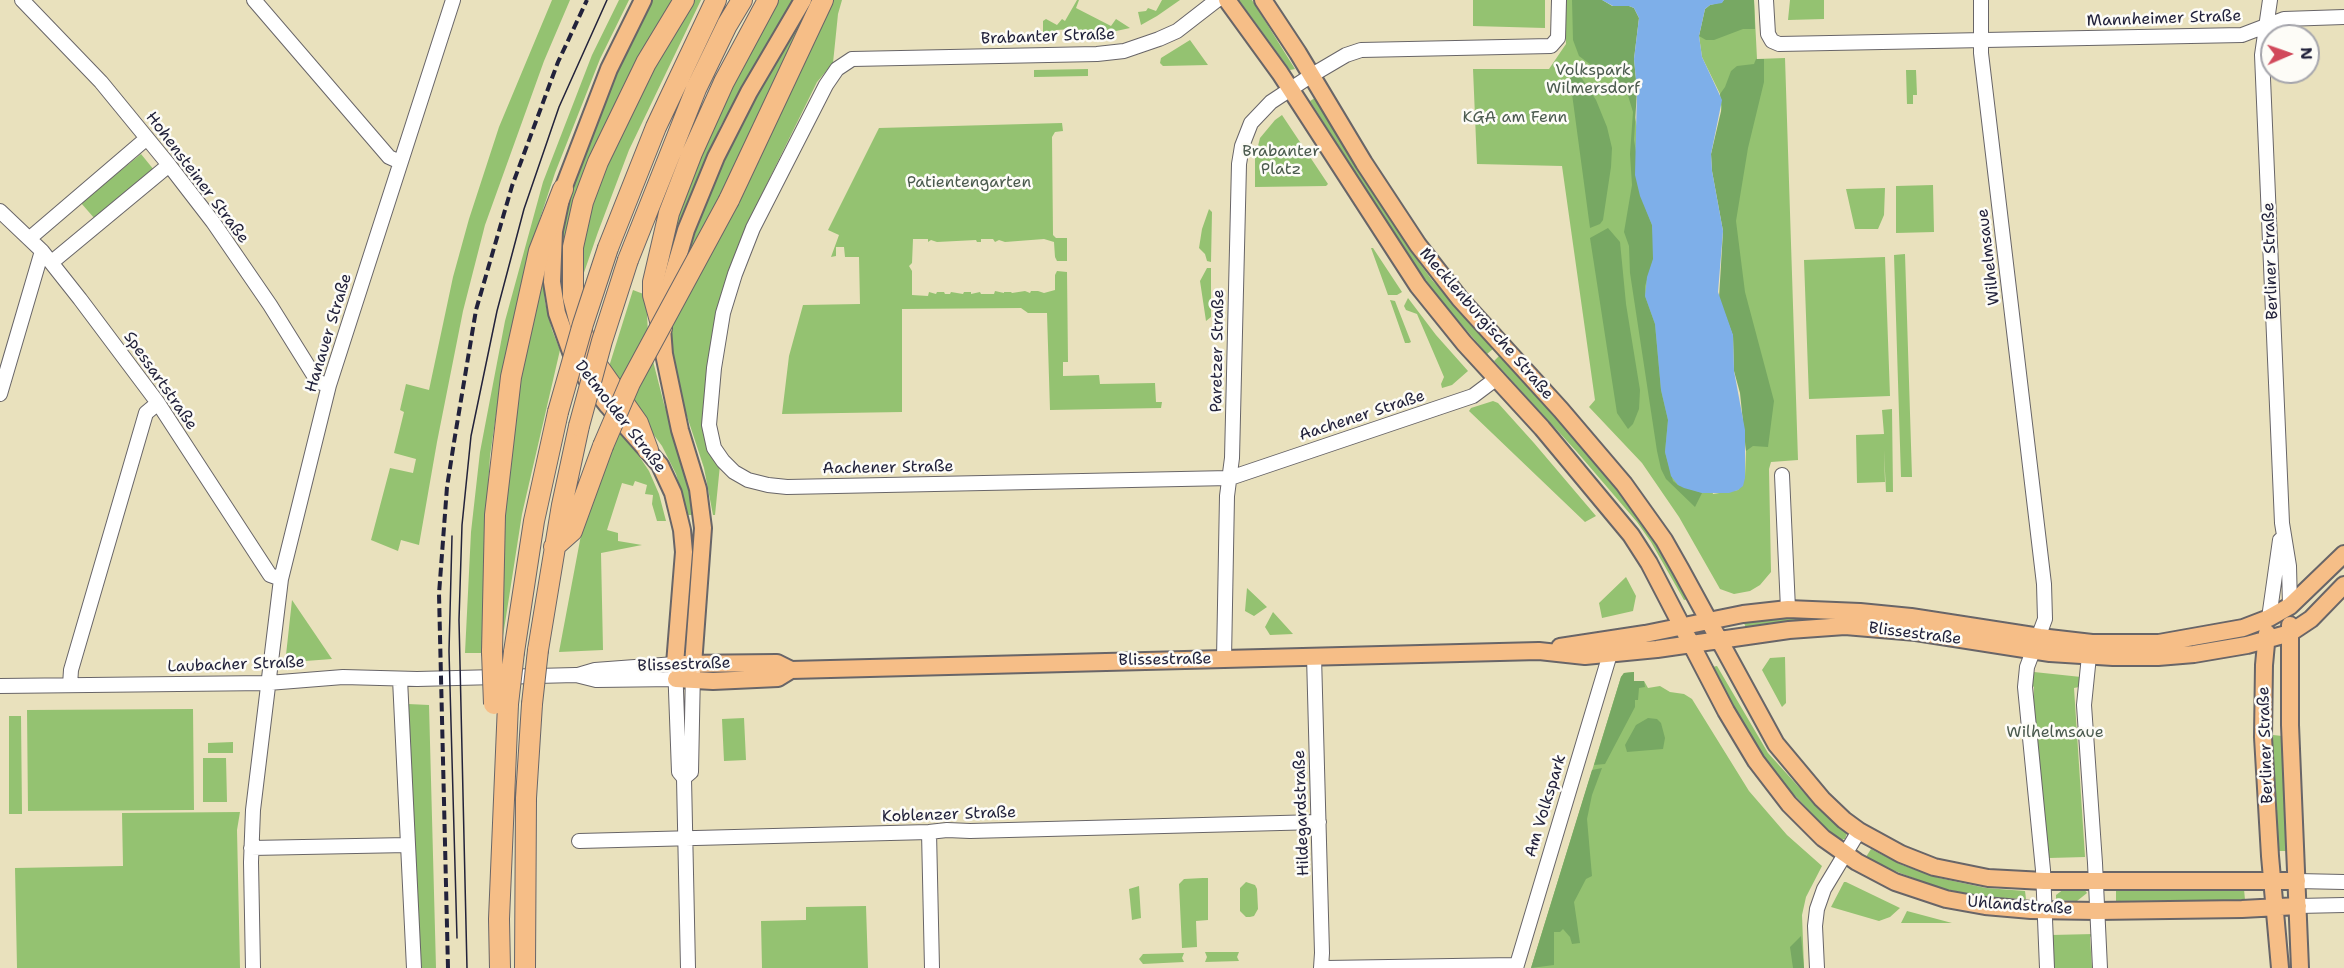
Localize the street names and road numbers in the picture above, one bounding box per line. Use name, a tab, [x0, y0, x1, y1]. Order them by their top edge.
street label: Mannheimer Straße	[2086, 7, 2242, 31]
street label: Brabanter Straße	[980, 25, 1116, 49]
street label: Hohensteiner Straße	[141, 108, 253, 248]
street label: Berliner Straße	[2259, 202, 2283, 320]
street label: Wilhelmsaue	[1974, 208, 2004, 306]
street label: Mecklenburgische Straße	[1415, 244, 1557, 404]
street label: Hanauer Straße	[302, 271, 356, 395]
street label: Paretzer Straße	[1207, 289, 1229, 413]
street label: Spessartstraße	[119, 328, 201, 434]
street label: Detmolder Straße	[570, 357, 670, 477]
street label: Aachener Straße	[1297, 387, 1427, 445]
street label: Aachener Straße	[822, 457, 954, 479]
street label: Blissestraße	[1868, 619, 1962, 649]
street label: Blissestraße	[1118, 650, 1212, 670]
street label: Laubacher Straße	[167, 653, 305, 677]
street label: Blissestraße	[637, 654, 731, 676]
street label: Berliner Straße	[2254, 686, 2278, 804]
street label: Hildegardstraße	[1290, 750, 1314, 876]
street label: Am Volkspark	[1521, 752, 1571, 860]
street label: Koblenzer Straße	[882, 803, 1016, 827]
street label: Uhlandstraße	[1967, 893, 2073, 919]

